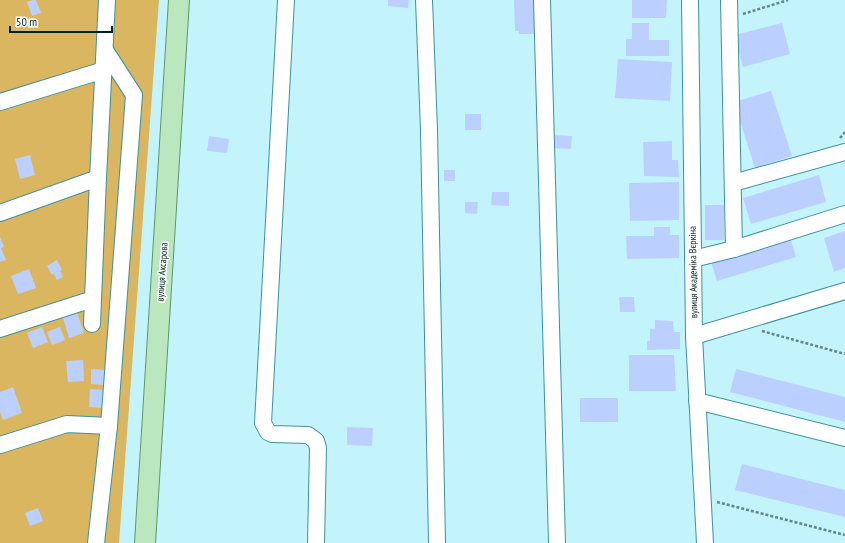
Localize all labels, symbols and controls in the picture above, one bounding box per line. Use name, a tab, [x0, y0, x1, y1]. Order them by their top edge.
scale bar	[10, 8, 112, 34]
text: 50 m	[16, 14, 37, 29]
street label: вулиця Академіка Вєркіна	[686, 226, 700, 318]
street label: вулиця Ахсарова	[153, 242, 171, 302]

